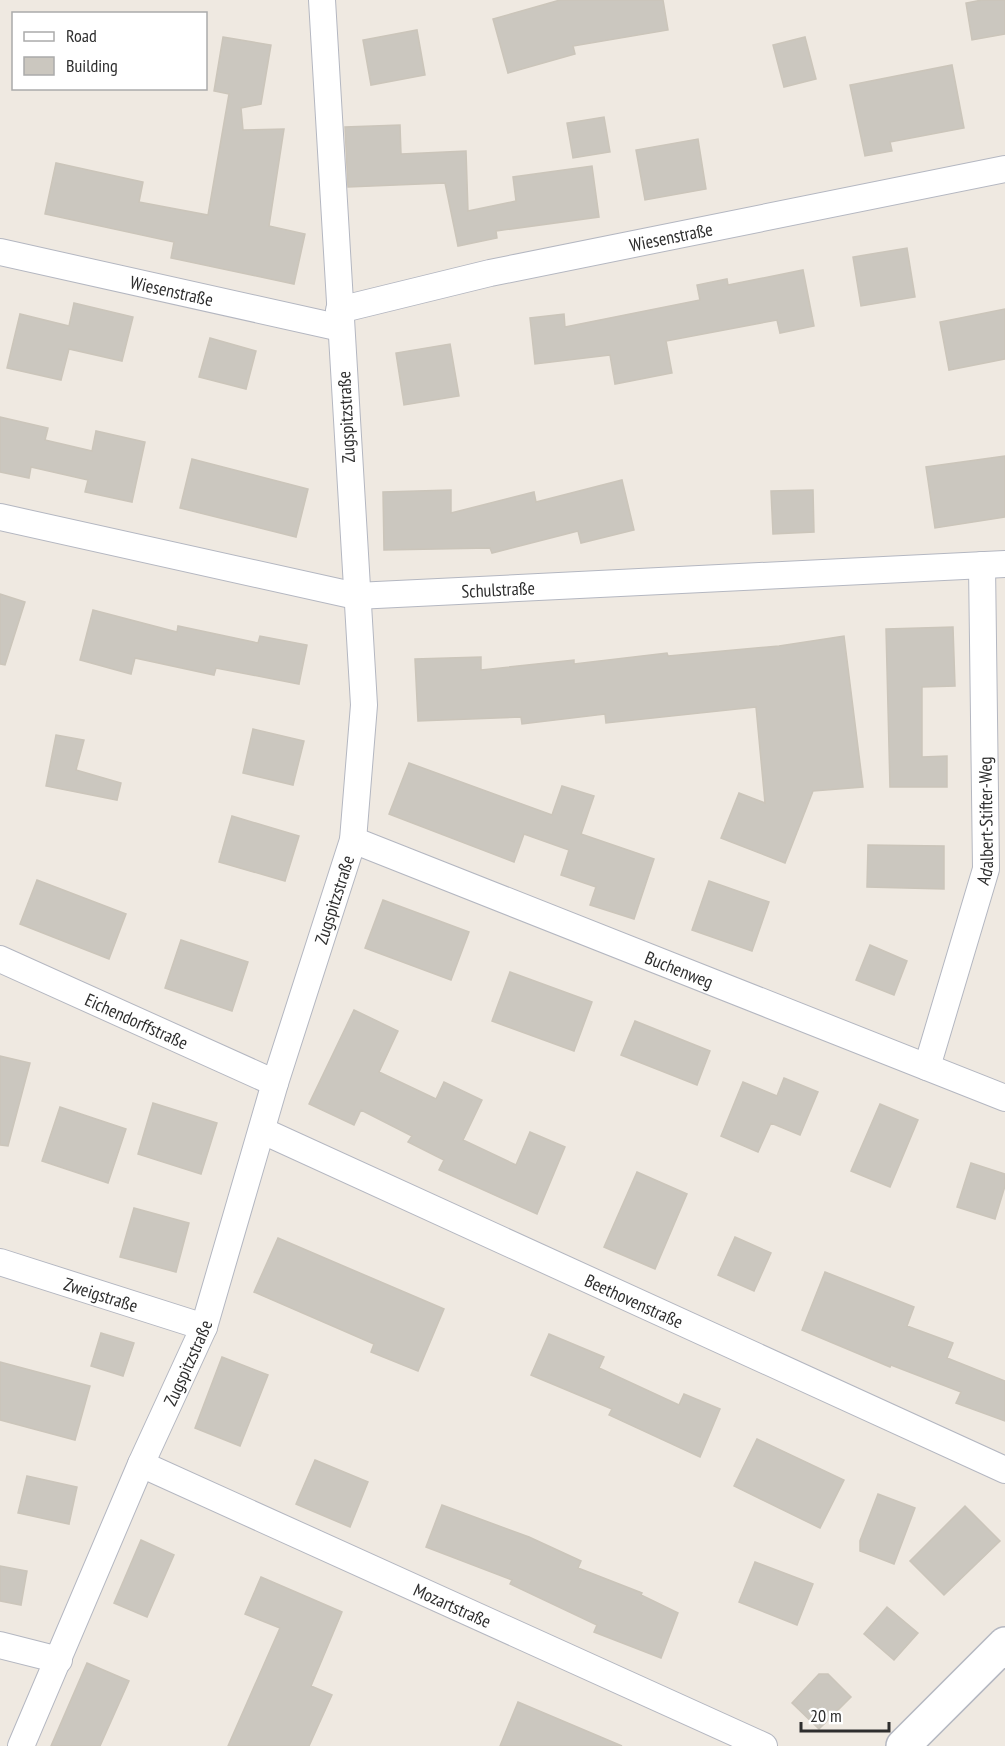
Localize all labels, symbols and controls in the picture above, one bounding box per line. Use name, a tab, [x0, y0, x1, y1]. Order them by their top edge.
legend	[12, 12, 207, 90]
text: Road	[66, 24, 97, 47]
text: Building	[66, 54, 118, 77]
street label: Wiesenstraße	[627, 217, 714, 256]
street label: Wiesenstraße	[128, 270, 215, 311]
street label: Zugspitzstraße	[332, 371, 360, 463]
street label: Schulstraße	[461, 576, 535, 602]
street label: Adalbert-Stifter-Weg	[971, 756, 997, 887]
street label: Zugspitzstraße	[309, 852, 359, 947]
street label: Buchenweg	[642, 945, 717, 993]
street label: Eichendorffstraße	[82, 987, 192, 1054]
street label: Beethovenstraße	[581, 1268, 687, 1333]
street label: Zweigstraße	[61, 1272, 141, 1317]
street label: Zugspitzstraße	[158, 1317, 217, 1409]
street label: Mozartstraße	[410, 1578, 495, 1633]
scale bar	[801, 1695, 890, 1733]
text: 20 m	[810, 1704, 842, 1727]

